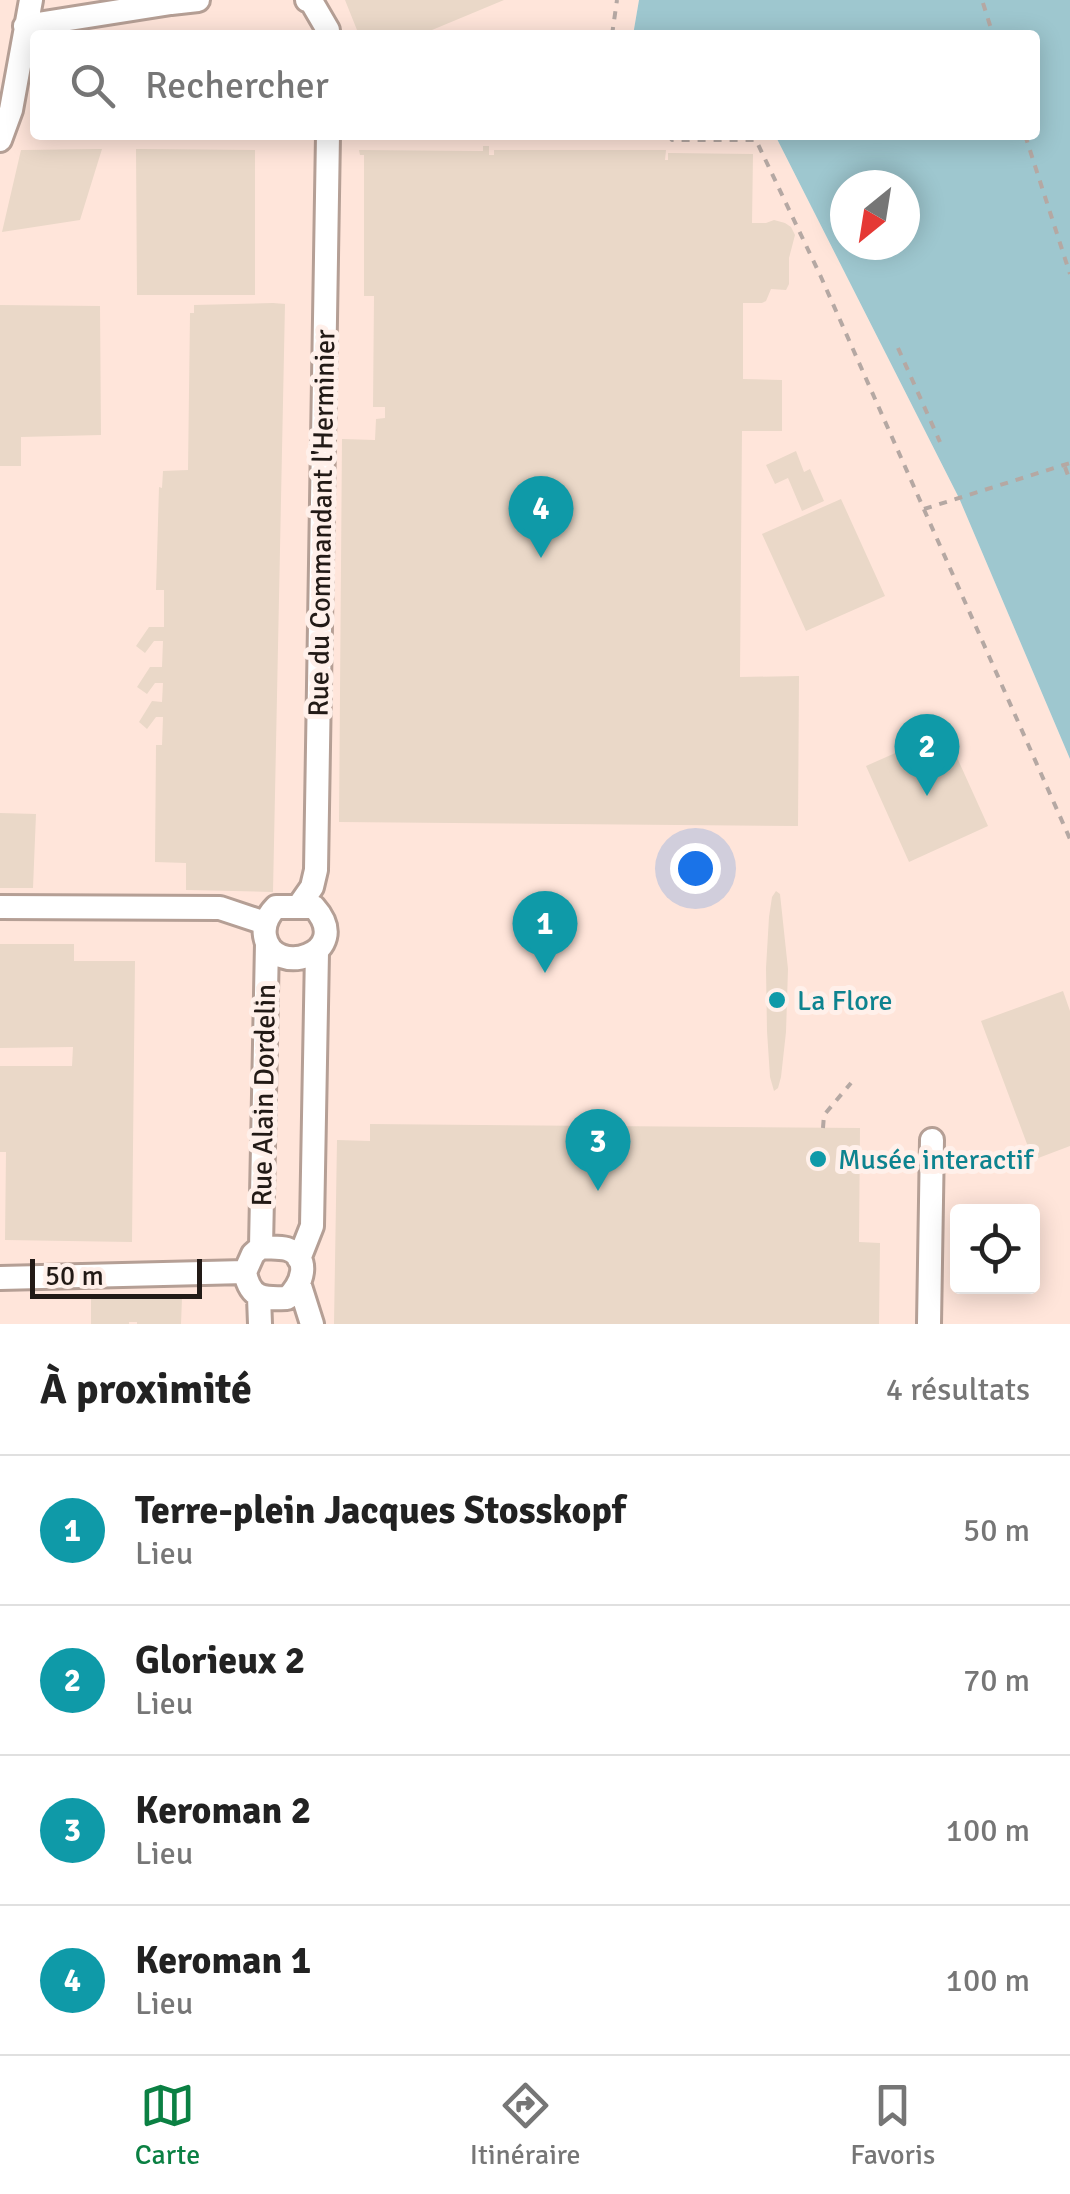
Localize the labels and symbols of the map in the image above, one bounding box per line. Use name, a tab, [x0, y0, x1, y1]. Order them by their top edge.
north arrow	[830, 170, 920, 260]
street label: Rue du Commandant l'Herminier	[302, 329, 342, 717]
pin: 4	[508, 476, 574, 558]
pin: 2	[894, 714, 960, 796]
your location	[670, 843, 721, 894]
pin: 1	[512, 890, 578, 973]
street label: Rue Alain Dordelin	[245, 983, 283, 1207]
place label: La Flore	[797, 984, 893, 1018]
marker: La Flore	[766, 989, 788, 1011]
pin: 3	[566, 1108, 630, 1191]
place label: Musée interactif	[838, 1143, 1035, 1177]
marker: Musée interactif	[807, 1148, 829, 1170]
scale bar	[30, 1254, 202, 1298]

